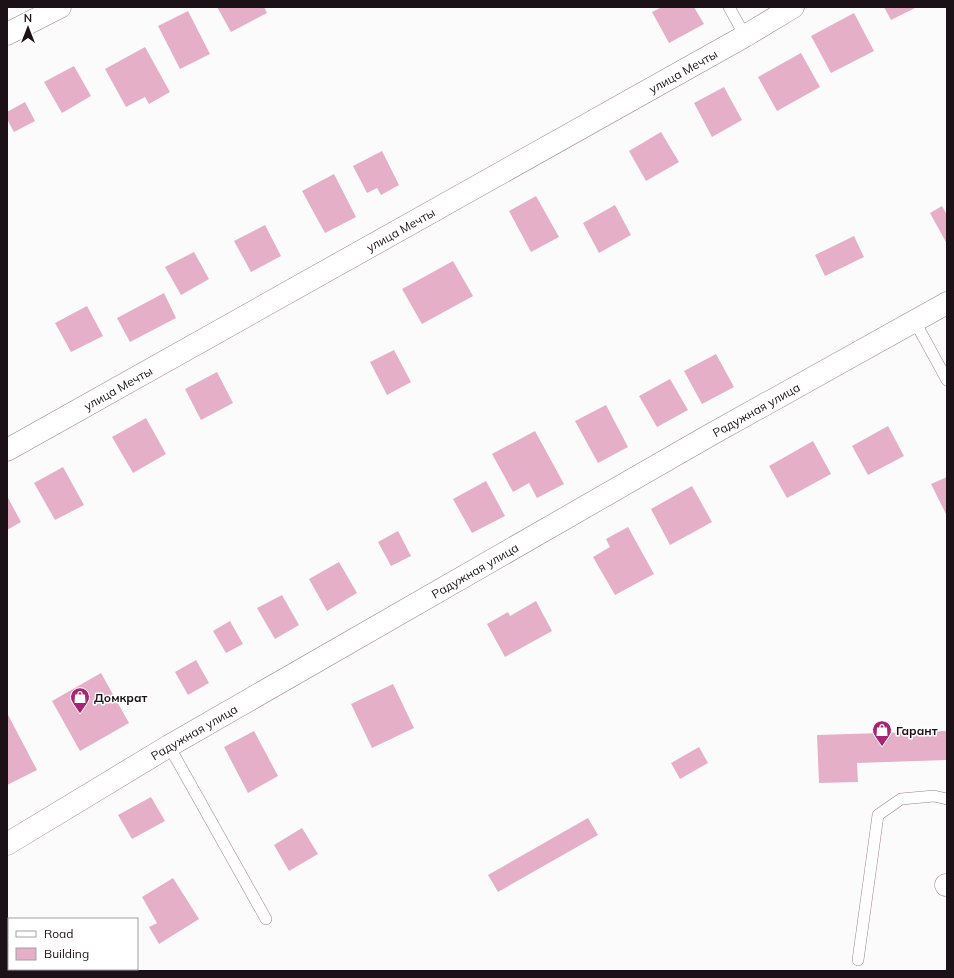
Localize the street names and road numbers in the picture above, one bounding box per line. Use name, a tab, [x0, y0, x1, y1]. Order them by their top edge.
street label: улица Мечты	[646, 46, 720, 96]
street label: улица Мечты	[363, 204, 437, 255]
street label: улица Мечты	[81, 363, 155, 413]
street label: Радужная улица	[710, 379, 802, 440]
street label: Радужная улица	[429, 539, 521, 601]
street label: Радужная улица	[148, 701, 240, 763]

